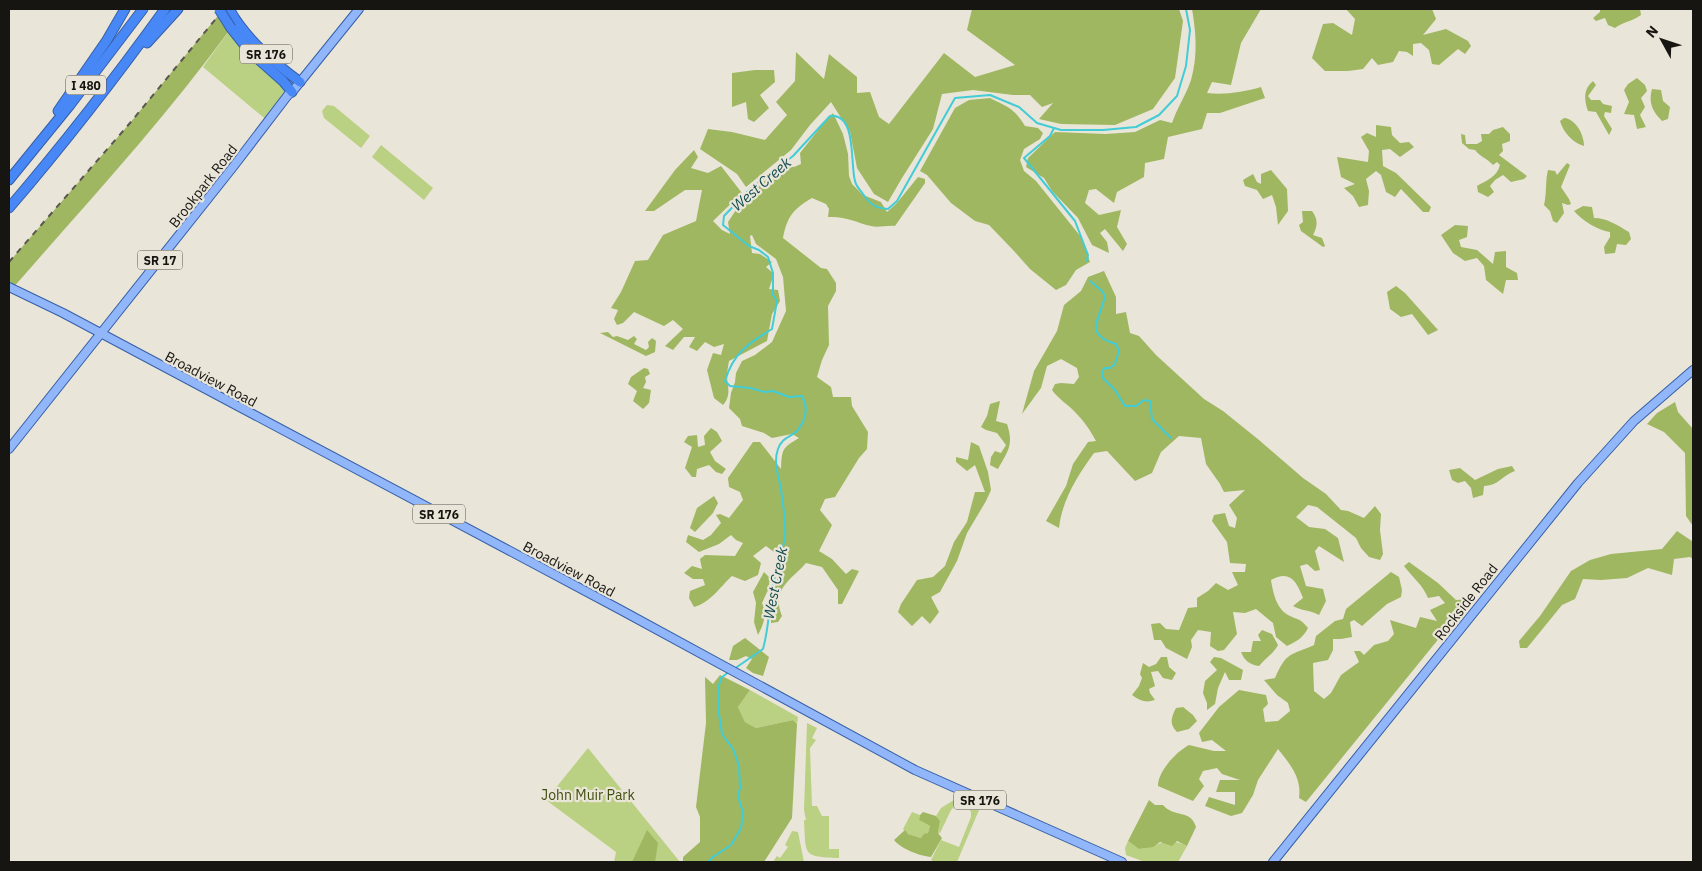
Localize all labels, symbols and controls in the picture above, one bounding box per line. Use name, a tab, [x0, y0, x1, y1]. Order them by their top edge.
north arrow	[1637, 15, 1687, 65]
text: N	[1642, 22, 1662, 41]
road number: SR 176	[240, 44, 292, 64]
road number: I 480	[66, 76, 106, 94]
street label: Brookpark Road	[165, 141, 241, 231]
water label: West Creek	[727, 153, 795, 215]
road number: SR 17	[138, 250, 182, 270]
street label: Broadview Road	[162, 347, 260, 411]
road number: SR 176	[413, 504, 465, 524]
street label: Broadview Road	[520, 537, 618, 601]
water label: West Creek	[759, 545, 791, 621]
street label: Rockside Road	[1430, 560, 1502, 644]
park label: John Muir Park	[541, 786, 636, 804]
road number: SR 176	[954, 790, 1006, 810]

